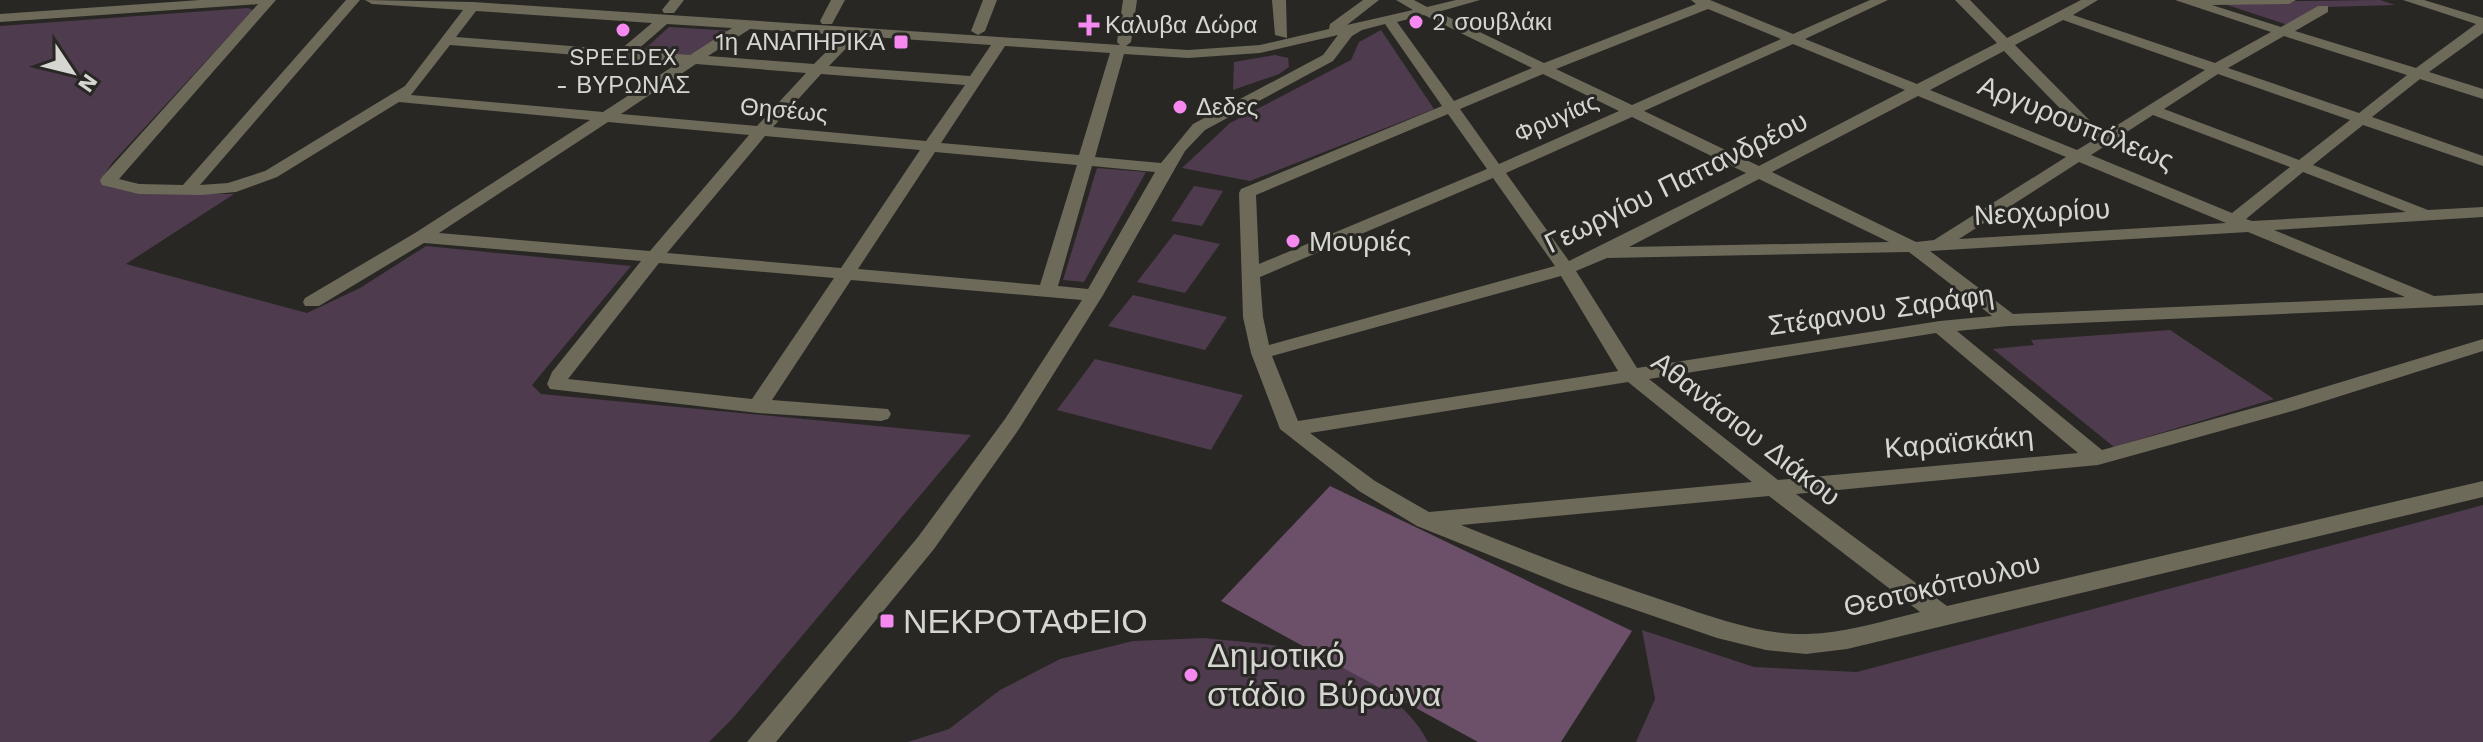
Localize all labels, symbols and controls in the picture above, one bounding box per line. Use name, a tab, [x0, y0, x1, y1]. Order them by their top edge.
place label: 2 σουβλάκι	[1432, 8, 1552, 36]
place label: Καλυβα Δώρα	[1105, 11, 1257, 39]
marker: 2 σουβλάκι	[1407, 13, 1425, 31]
marker: Καλυβα Δώρα	[1080, 16, 1098, 34]
marker: SPEEDEX - ΒΥΡΩΝΑΣ	[614, 21, 632, 39]
place label: 1η ΑΝΑΠΗΡΙΚΑ	[715, 28, 885, 56]
north arrow	[32, 32, 112, 112]
marker: 1η ΑΝΑΠΗΡΙΚΑ	[892, 33, 910, 51]
place label: SPEEDEX - ΒΥΡΩΝΑΣ	[556, 43, 690, 99]
text: N	[73, 69, 103, 97]
street label: Αργυρουπόλεως	[1973, 69, 2179, 177]
street label: Φρυγίας	[1510, 87, 1602, 149]
street label: Θησέως	[739, 92, 829, 128]
place label: Δεδες	[1196, 93, 1258, 121]
marker: Δεδες	[1171, 98, 1189, 116]
street label: Γεωργίου Παπανδρέου	[1539, 104, 1813, 260]
street label: Νεοχωρίου	[1973, 192, 2111, 232]
place label: Μουριές	[1309, 225, 1411, 258]
marker: Μουριές	[1284, 232, 1302, 250]
street label: Στέφανου Σαράφη	[1766, 278, 1996, 342]
street label: Αθανάσιου Διάκου	[1645, 345, 1847, 513]
street label: Καραϊσκάκη	[1883, 419, 2035, 465]
street label: Θεοτοκόπουλου	[1840, 546, 2044, 624]
place label: ΝΕΚΡΟΤΑΦΕΙΟ	[903, 601, 1148, 641]
marker: ΝΕΚΡΟΤΑΦΕΙΟ	[878, 612, 896, 630]
place label: Δημοτικό στάδιο Βύρωνα	[1207, 635, 1441, 714]
marker: Δημοτικό στάδιο Βύρωνα	[1182, 666, 1200, 684]

